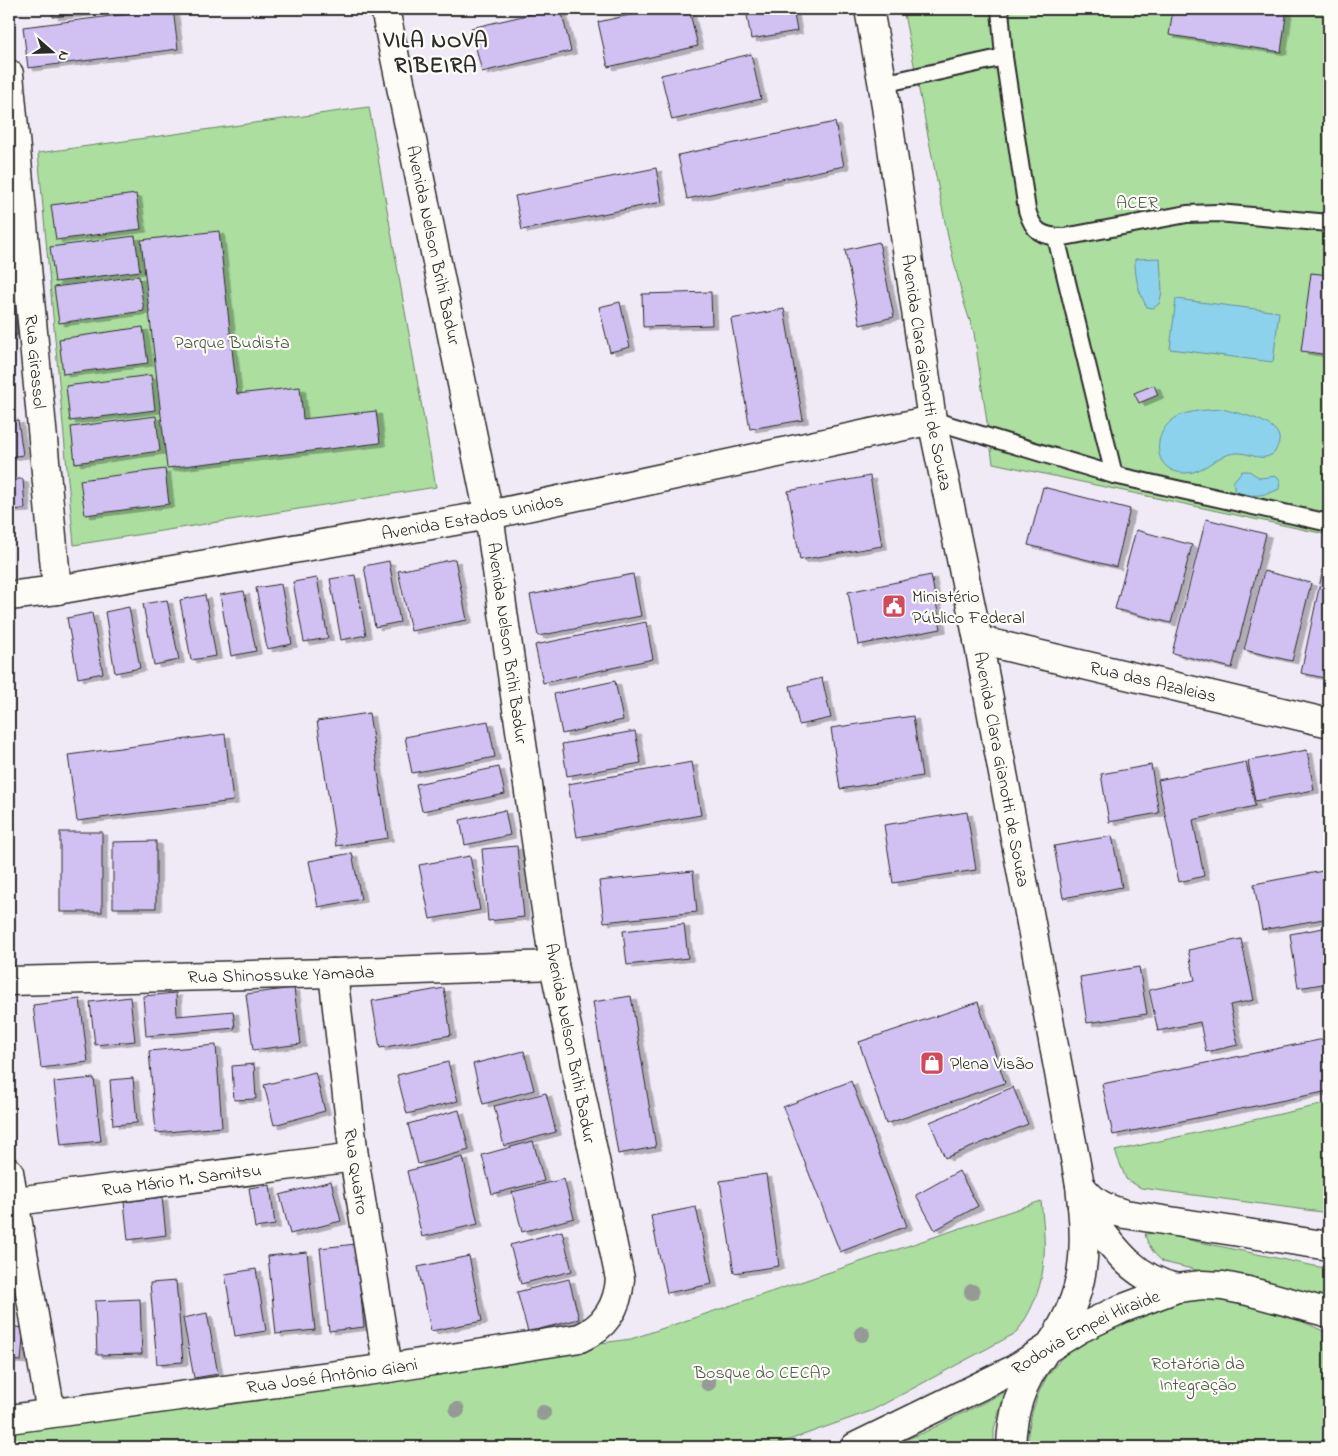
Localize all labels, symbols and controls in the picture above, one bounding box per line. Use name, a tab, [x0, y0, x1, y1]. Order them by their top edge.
district label: VILA NOVA RIBEIRA	[383, 26, 488, 83]
north arrow	[28, 28, 78, 78]
text: N	[51, 48, 74, 64]
street label: Avenida Nelson Brihi Badur	[398, 143, 466, 348]
park label: ACER	[1116, 191, 1158, 217]
street label: Avenida Clara Gianotti de Souza	[893, 253, 957, 493]
street label: Rua Girassol	[16, 314, 51, 410]
park label: Parque Budista	[174, 331, 290, 357]
street label: Avenida Estados Unidos	[380, 488, 566, 548]
street label: Avenida Nelson Brihi Badur	[479, 541, 533, 746]
place label: Ministério Público Federal	[912, 585, 1025, 632]
public building icon: Ministério Público Federal	[881, 593, 907, 619]
street label: Avenida Clara Gianotti de Souza	[965, 650, 1035, 889]
street label: Rua das Azaleias	[1087, 656, 1219, 711]
street label: Avenida Nelson Brihi Badur	[537, 941, 601, 1146]
street label: Rua Shinossuke Yamada	[187, 961, 375, 992]
shop icon: Plena Visão	[919, 1050, 945, 1076]
place label: Plena Visão	[950, 1052, 1034, 1078]
street label: Rua Quatro	[336, 1127, 374, 1217]
street label: Rua Mário M. Samitsu	[101, 1158, 263, 1205]
street label: Rodovia Empei Hiraide	[1007, 1284, 1165, 1383]
park label: Rotatória da Integração	[1151, 1352, 1245, 1400]
street label: Rua José Antônio Giani	[245, 1353, 420, 1402]
park label: Bosque do CECAP	[693, 1361, 831, 1387]

